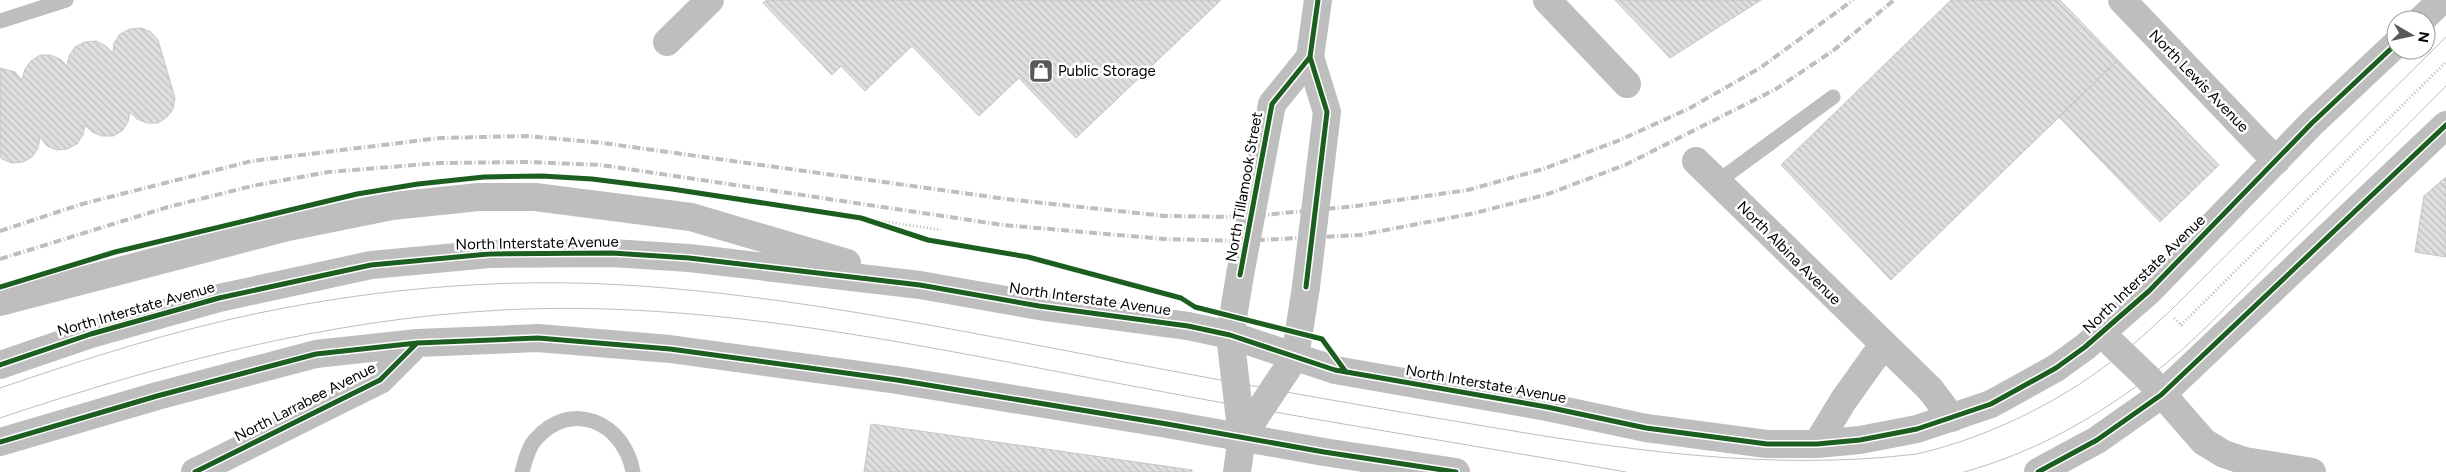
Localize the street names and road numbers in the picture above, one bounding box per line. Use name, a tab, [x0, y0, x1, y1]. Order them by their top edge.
street label: North Lewis Avenue	[2145, 26, 2253, 136]
street label: North Tillamook Street	[1222, 110, 1266, 264]
street label: North Albina Avenue	[1733, 197, 1845, 309]
street label: North Interstate Avenue	[2079, 211, 2209, 337]
street label: North Interstate Avenue	[455, 233, 619, 253]
street label: North Interstate Avenue	[55, 278, 217, 340]
street label: North Interstate Avenue	[1008, 279, 1172, 319]
street label: North Larrabee Avenue	[231, 359, 379, 445]
street label: North Interstate Avenue	[1404, 361, 1568, 407]

